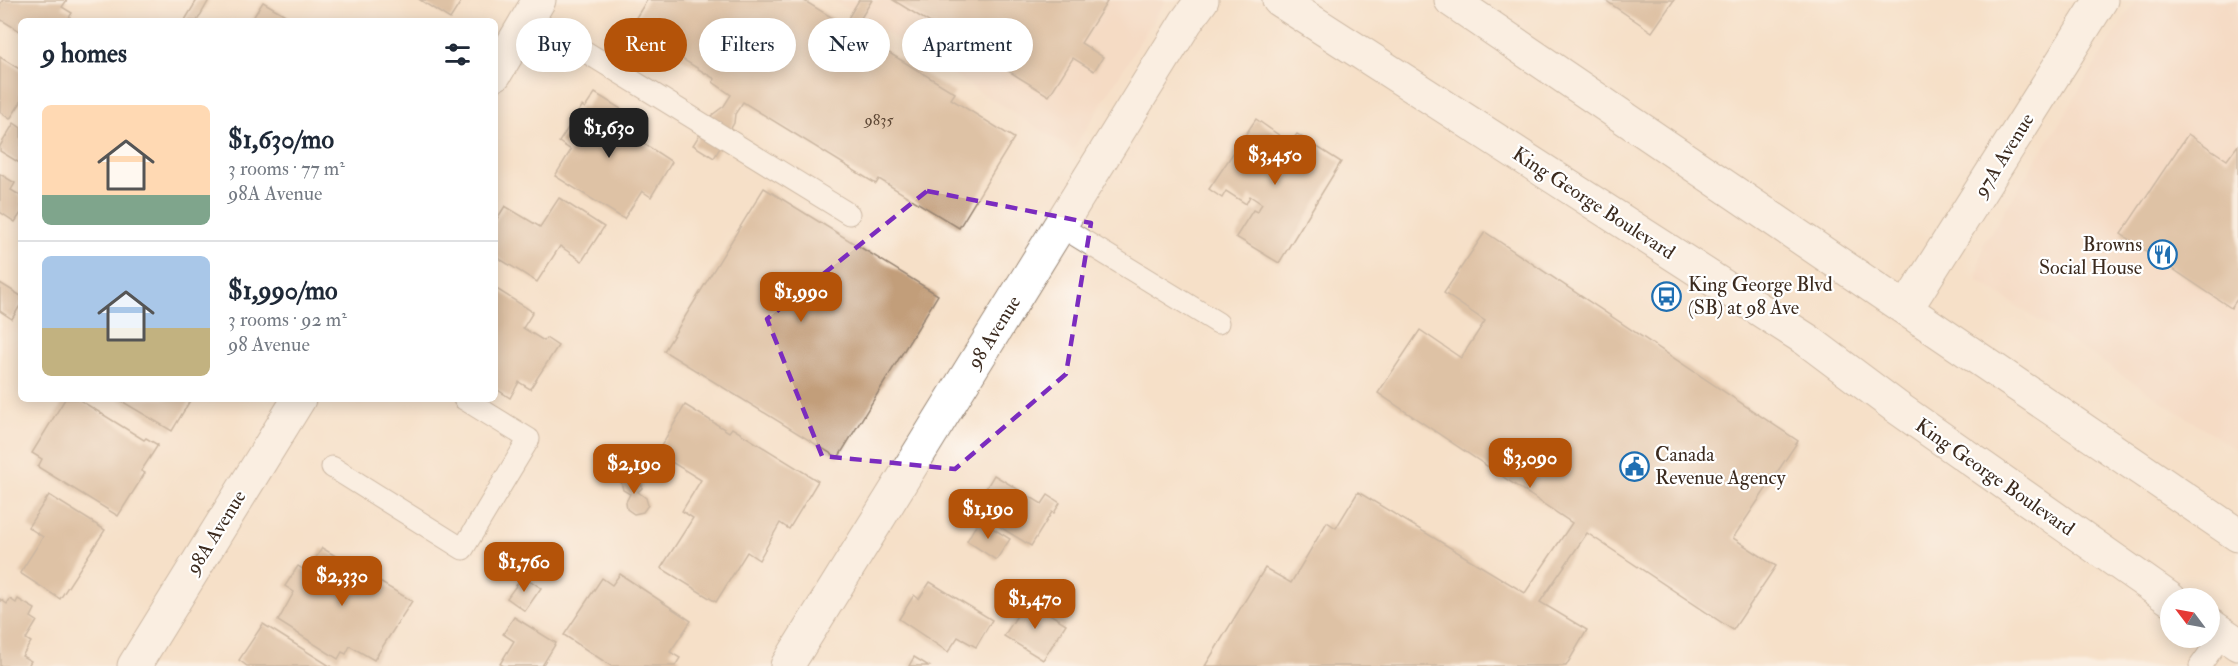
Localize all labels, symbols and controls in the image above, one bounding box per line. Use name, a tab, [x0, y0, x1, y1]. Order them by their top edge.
chip: Buy	[516, 18, 592, 72]
chip: Rent	[604, 18, 687, 72]
chip: Filters	[699, 18, 796, 72]
chip: New	[808, 18, 890, 72]
chip: Apartment	[902, 18, 1033, 72]
text: 9 homes	[42, 38, 127, 70]
icon: filters	[441, 38, 474, 71]
pin: $1,630	[560, 108, 658, 159]
street label: 97A Avenue	[1967, 108, 2040, 203]
house number: 9835	[864, 110, 893, 130]
text: $1,630	[583, 115, 635, 140]
text: $1,630/mo	[228, 124, 334, 156]
icon: home	[90, 129, 162, 201]
pin: $3,450	[1226, 135, 1324, 186]
street label: King George Boulevard	[1508, 141, 1680, 265]
text: $3,450	[1248, 142, 1302, 167]
text: 3 rooms · 77 m²	[228, 156, 345, 181]
text: 98A Avenue	[228, 181, 322, 206]
place label: Browns Social House	[2039, 232, 2142, 280]
restaurant icon: Browns Social House	[2147, 239, 2179, 271]
pin: $1,990	[752, 272, 850, 323]
place label: King George Blvd (SB) at 98 Ave	[1688, 272, 1833, 320]
text: $1,990/mo	[228, 275, 337, 307]
text: $1,990	[774, 279, 828, 304]
icon: home	[90, 280, 162, 352]
bus stop icon: King George Blvd (SB) at 98 Ave	[1651, 280, 1683, 312]
street label: 98 Avenue	[961, 291, 1026, 375]
text: 3 rooms · 92 m²	[228, 307, 347, 332]
text: 98 Avenue	[228, 332, 310, 357]
street label: King George Boulevard	[1911, 413, 2080, 541]
pin: $3,090	[1481, 438, 1579, 489]
place label: Canada Revenue Agency	[1655, 442, 1787, 490]
pin: $2,190	[585, 444, 683, 495]
text: $3,090	[1503, 445, 1557, 470]
public building icon: Canada Revenue Agency	[1618, 450, 1650, 482]
text: $2,190	[607, 451, 661, 476]
street label: 98A Avenue	[179, 485, 252, 580]
pin: $1,190	[939, 489, 1037, 540]
text: $1,190	[963, 496, 1013, 521]
pin: $1,760	[475, 542, 573, 593]
text: $1,760	[498, 549, 550, 574]
pin: $2,330	[293, 556, 391, 607]
text: $2,330	[316, 563, 368, 588]
pin: $1,470	[986, 579, 1084, 630]
text: $1,470	[1008, 586, 1062, 611]
north arrow	[2160, 588, 2220, 648]
map controls	[2160, 588, 2220, 648]

